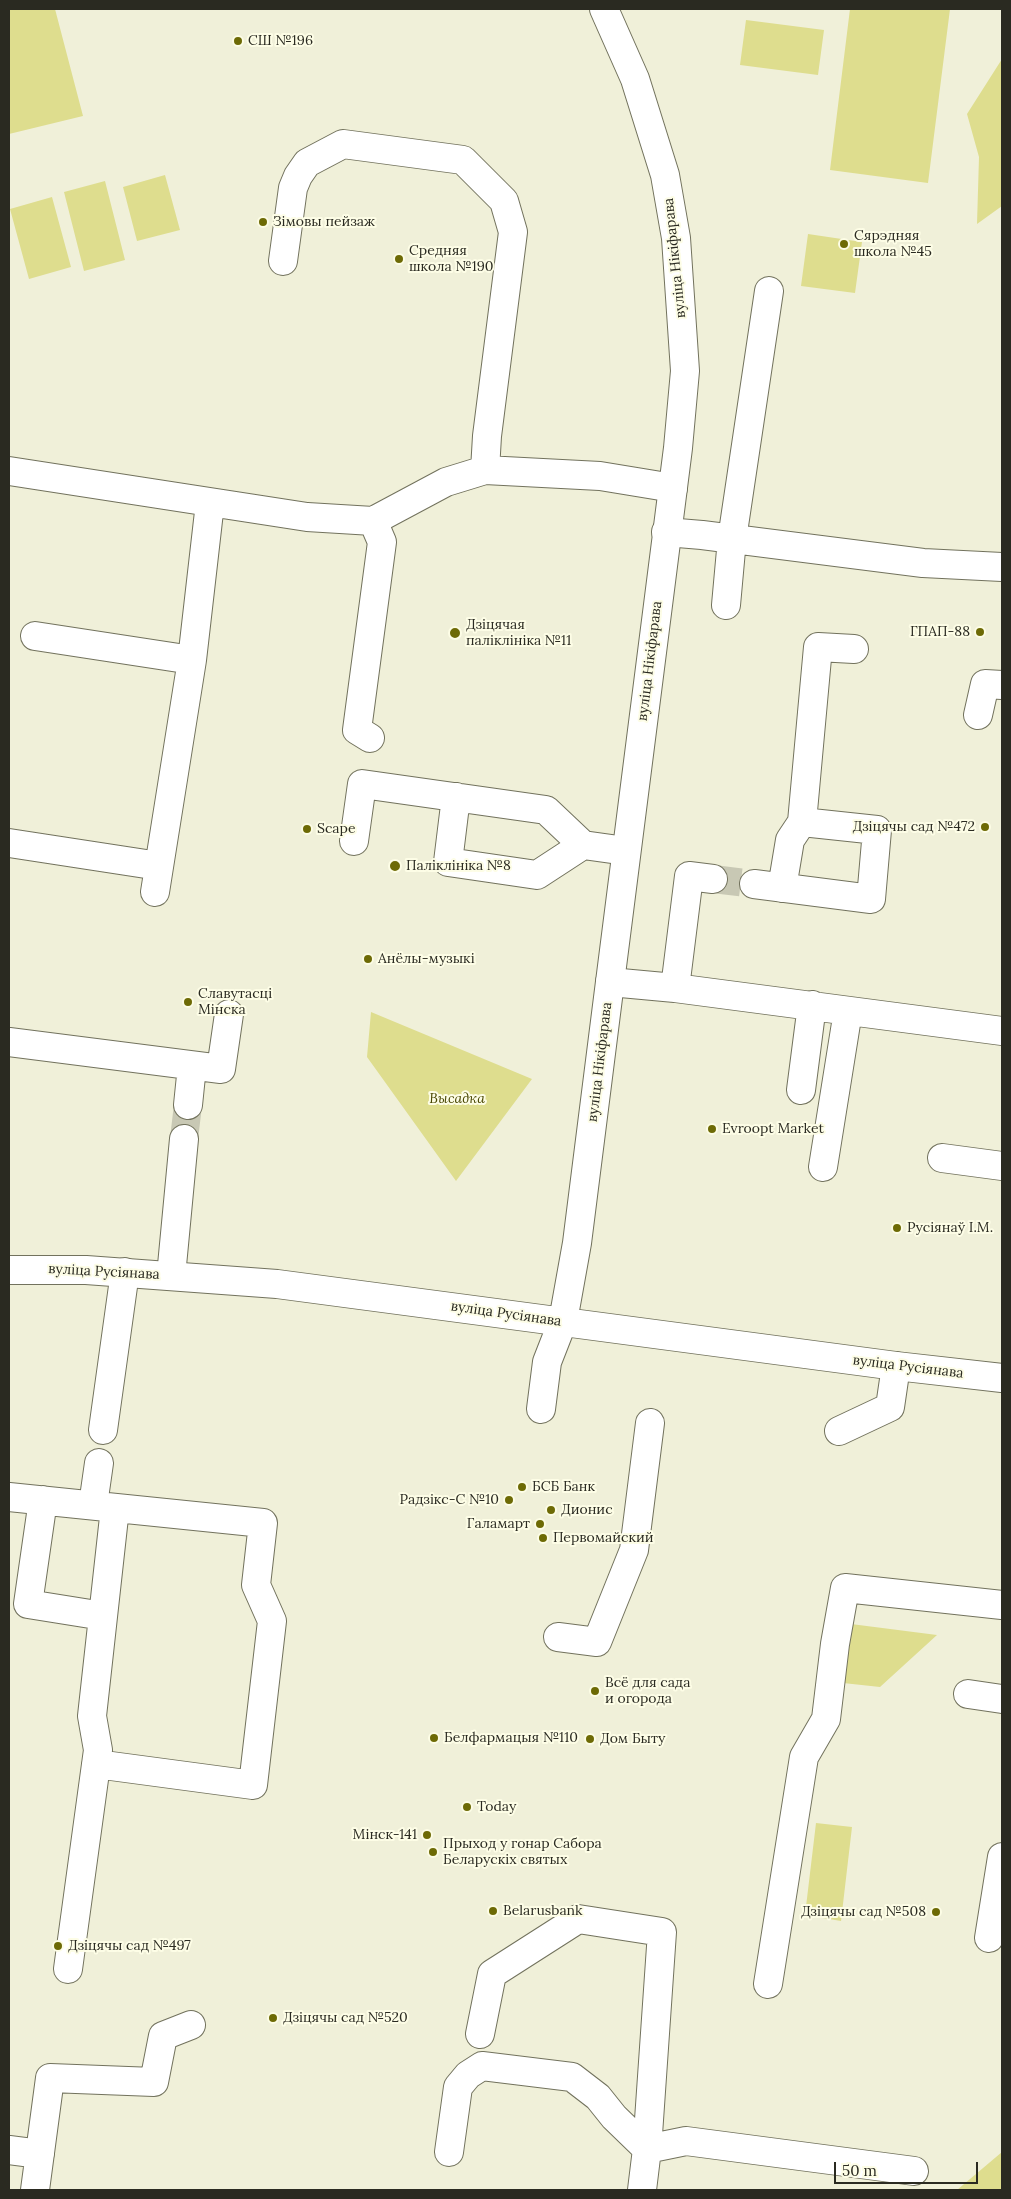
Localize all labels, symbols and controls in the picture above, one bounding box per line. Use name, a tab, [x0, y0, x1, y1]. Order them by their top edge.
place label: СШ №196	[248, 33, 313, 49]
marker: СШ №196	[232, 35, 244, 47]
street label: вуліца Нікіфарава	[660, 197, 690, 319]
place label: Зімовы пейзаж	[273, 214, 375, 230]
marker: Зімовы пейзаж	[257, 216, 269, 228]
place label: Сярэдняя школа №45	[854, 228, 932, 260]
marker: Сярэдняя школа №45	[838, 238, 850, 250]
place label: Средняя школа №190	[409, 243, 494, 276]
marker: Средняя школа №190	[393, 253, 405, 265]
street label: вуліца Нікіфарава	[634, 600, 666, 722]
place label: Дзіцячая паліклініка №11	[466, 617, 571, 650]
place label: ГПАП-88	[910, 624, 970, 640]
marker: Дзіцячая паліклініка №11	[448, 626, 462, 640]
marker: ГПАП-88	[974, 626, 986, 638]
place label: Дзіцячы сад №472	[853, 819, 975, 835]
place label: Scape	[317, 821, 356, 837]
marker: Дзіцячы сад №472	[979, 821, 991, 833]
marker: Scape	[301, 823, 313, 835]
place label: Паліклініка №8	[406, 858, 511, 874]
marker: Паліклініка №8	[388, 859, 402, 873]
place label: Анёлы-музыкі	[378, 951, 475, 967]
marker: Анёлы-музыкі	[362, 953, 374, 965]
place label: Славутасці Мінска	[198, 986, 272, 1019]
marker: Славутасці Мінска	[182, 996, 194, 1008]
street label: вуліца Нікіфарава	[584, 1001, 616, 1123]
park label: Высадка	[429, 1091, 485, 1107]
place label: Evroopt Market	[722, 1121, 824, 1137]
marker: Evroopt Market	[706, 1123, 718, 1135]
place label: Русіянаў І.М.	[907, 1220, 993, 1236]
marker: Русіянаў І.М.	[891, 1222, 903, 1234]
street label: вуліца Русіянава	[48, 1261, 160, 1283]
street label: вуліца Русіянава	[450, 1298, 562, 1330]
street label: вуліца Русіянава	[852, 1352, 964, 1382]
place label: БСБ Банк	[532, 1479, 595, 1495]
marker: БСБ Банк	[516, 1481, 528, 1493]
place label: Радзікс-С №10	[399, 1492, 499, 1508]
marker: Радзікс-С №10	[503, 1494, 515, 1506]
place label: Дионис	[561, 1502, 613, 1518]
marker: Дионис	[545, 1504, 557, 1516]
place label: Галамарт	[467, 1516, 530, 1532]
marker: Галамарт	[534, 1518, 546, 1530]
place label: Первомайский	[553, 1530, 654, 1546]
marker: Первомайский	[537, 1532, 549, 1544]
place label: Всё для сада и огорода	[605, 1675, 690, 1708]
marker: Всё для сада и огорода	[589, 1685, 601, 1697]
place label: Белфармацыя №110	[444, 1730, 578, 1746]
place label: Дом Быту	[600, 1731, 665, 1747]
marker: Белфармацыя №110	[428, 1732, 440, 1744]
marker: Дом Быту	[584, 1733, 596, 1745]
place label: Today	[477, 1799, 516, 1815]
marker: Today	[461, 1801, 473, 1813]
place label: Мінск-141	[353, 1827, 417, 1843]
marker: Мінск-141	[421, 1829, 433, 1841]
place label: Прыход у гонар Сабора Беларускіх святых	[443, 1836, 602, 1868]
marker: Прыход у гонар Сабора Беларускіх святых	[427, 1846, 439, 1858]
place label: Belarusbank	[503, 1903, 583, 1919]
place label: Дзіцячы сад №508	[801, 1904, 926, 1920]
marker: Belarusbank	[487, 1905, 499, 1917]
marker: Дзіцячы сад №508	[930, 1906, 942, 1918]
place label: Дзіцячы сад №497	[68, 1938, 191, 1954]
marker: Дзіцячы сад №497	[52, 1940, 64, 1952]
place label: Дзіцячы сад №520	[283, 2010, 408, 2026]
marker: Дзіцячы сад №520	[267, 2012, 279, 2024]
scale bar	[836, 2152, 980, 2184]
text: 50 m	[842, 2161, 877, 2180]

